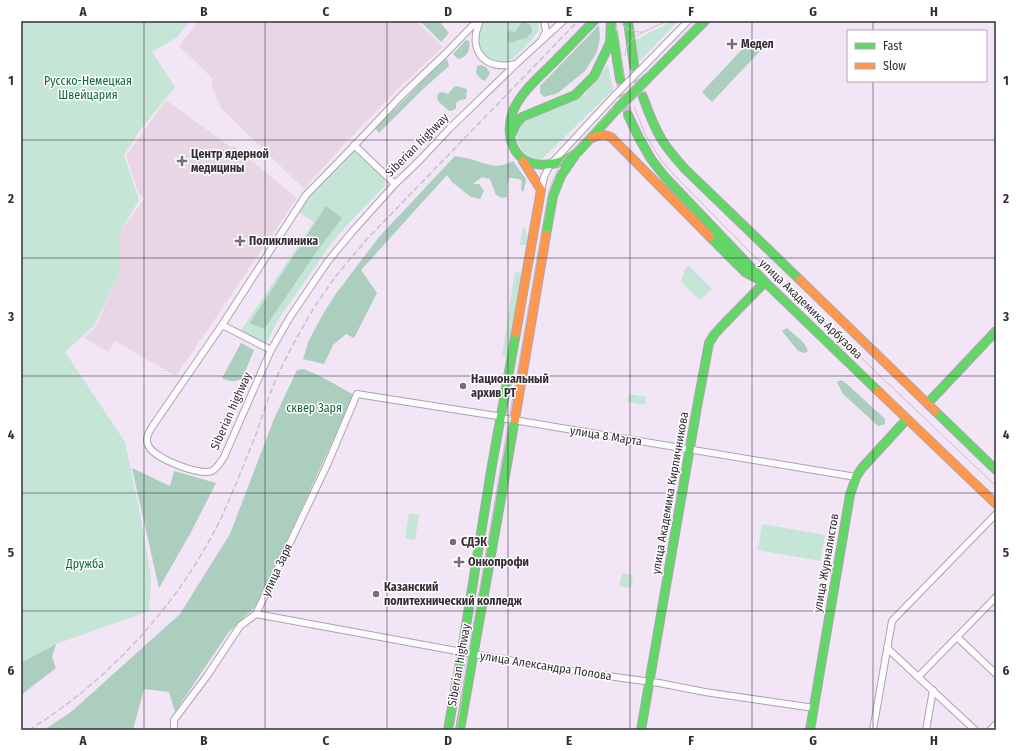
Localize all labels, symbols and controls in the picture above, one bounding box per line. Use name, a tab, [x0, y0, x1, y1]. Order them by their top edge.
text: A	[78, 4, 87, 19]
text: B	[200, 4, 208, 19]
text: C	[323, 4, 330, 19]
text: D	[444, 4, 452, 19]
text: E	[566, 4, 572, 19]
text: F	[688, 4, 694, 19]
text: G	[809, 4, 817, 19]
text: H	[930, 4, 938, 19]
legend	[847, 30, 987, 82]
place label: Медел	[741, 37, 774, 51]
marker: Медел	[726, 38, 738, 50]
text: Fast	[883, 39, 902, 53]
text: Slow	[883, 59, 906, 73]
text: 1	[8, 73, 14, 88]
text: 1	[1003, 73, 1009, 88]
park label: Русско-Немецкая Швейцария	[44, 74, 132, 102]
street label: Siberian highway	[382, 110, 452, 180]
place label: Центр ядерной медицины	[191, 147, 269, 175]
marker: Центр ядерной медицины	[176, 155, 188, 167]
text: 2	[7, 191, 14, 206]
text: 2	[1002, 191, 1009, 206]
place label: Поликлиника	[249, 234, 318, 248]
marker: Поликлиника	[234, 235, 246, 247]
street label: улица Академика Арбузова	[757, 256, 866, 362]
text: 3	[7, 309, 14, 324]
text: 3	[1002, 309, 1009, 324]
street label: Siberian highway	[208, 369, 255, 452]
place label: Национальный архив РТ	[471, 372, 549, 400]
marker: Национальный архив РТ	[458, 381, 468, 391]
park label: сквер Заря	[286, 401, 342, 415]
street label: улица Академика Кирпичникова	[649, 411, 691, 575]
street label: улица 8 Марта	[569, 423, 643, 449]
text: 4	[8, 427, 15, 442]
text: 4	[1003, 427, 1010, 442]
street label: улица Журналистов	[810, 512, 842, 614]
place label: СДЭК	[461, 535, 487, 549]
marker: СДЭК	[448, 537, 458, 547]
street label: улица Заря	[259, 541, 295, 599]
text: 5	[8, 545, 14, 560]
text: 5	[1003, 545, 1009, 560]
place label: Онкопрофи	[468, 555, 529, 569]
marker: Онкопрофи	[453, 556, 465, 568]
park label: Дружба	[65, 557, 104, 571]
place label: Казанский политехнический колледж	[384, 580, 523, 608]
marker: Казанский политехнический колледж	[371, 589, 381, 599]
street label: Siberian highway	[445, 622, 473, 707]
street label: улица Александра Попова	[479, 649, 613, 683]
text: 6	[8, 663, 15, 678]
text: 6	[1003, 663, 1010, 678]
text: A	[78, 733, 87, 748]
text: B	[200, 733, 208, 748]
text: C	[323, 733, 330, 748]
text: D	[444, 733, 452, 748]
text: E	[566, 733, 572, 748]
text: F	[688, 733, 694, 748]
text: G	[809, 733, 817, 748]
text: H	[930, 733, 938, 748]

